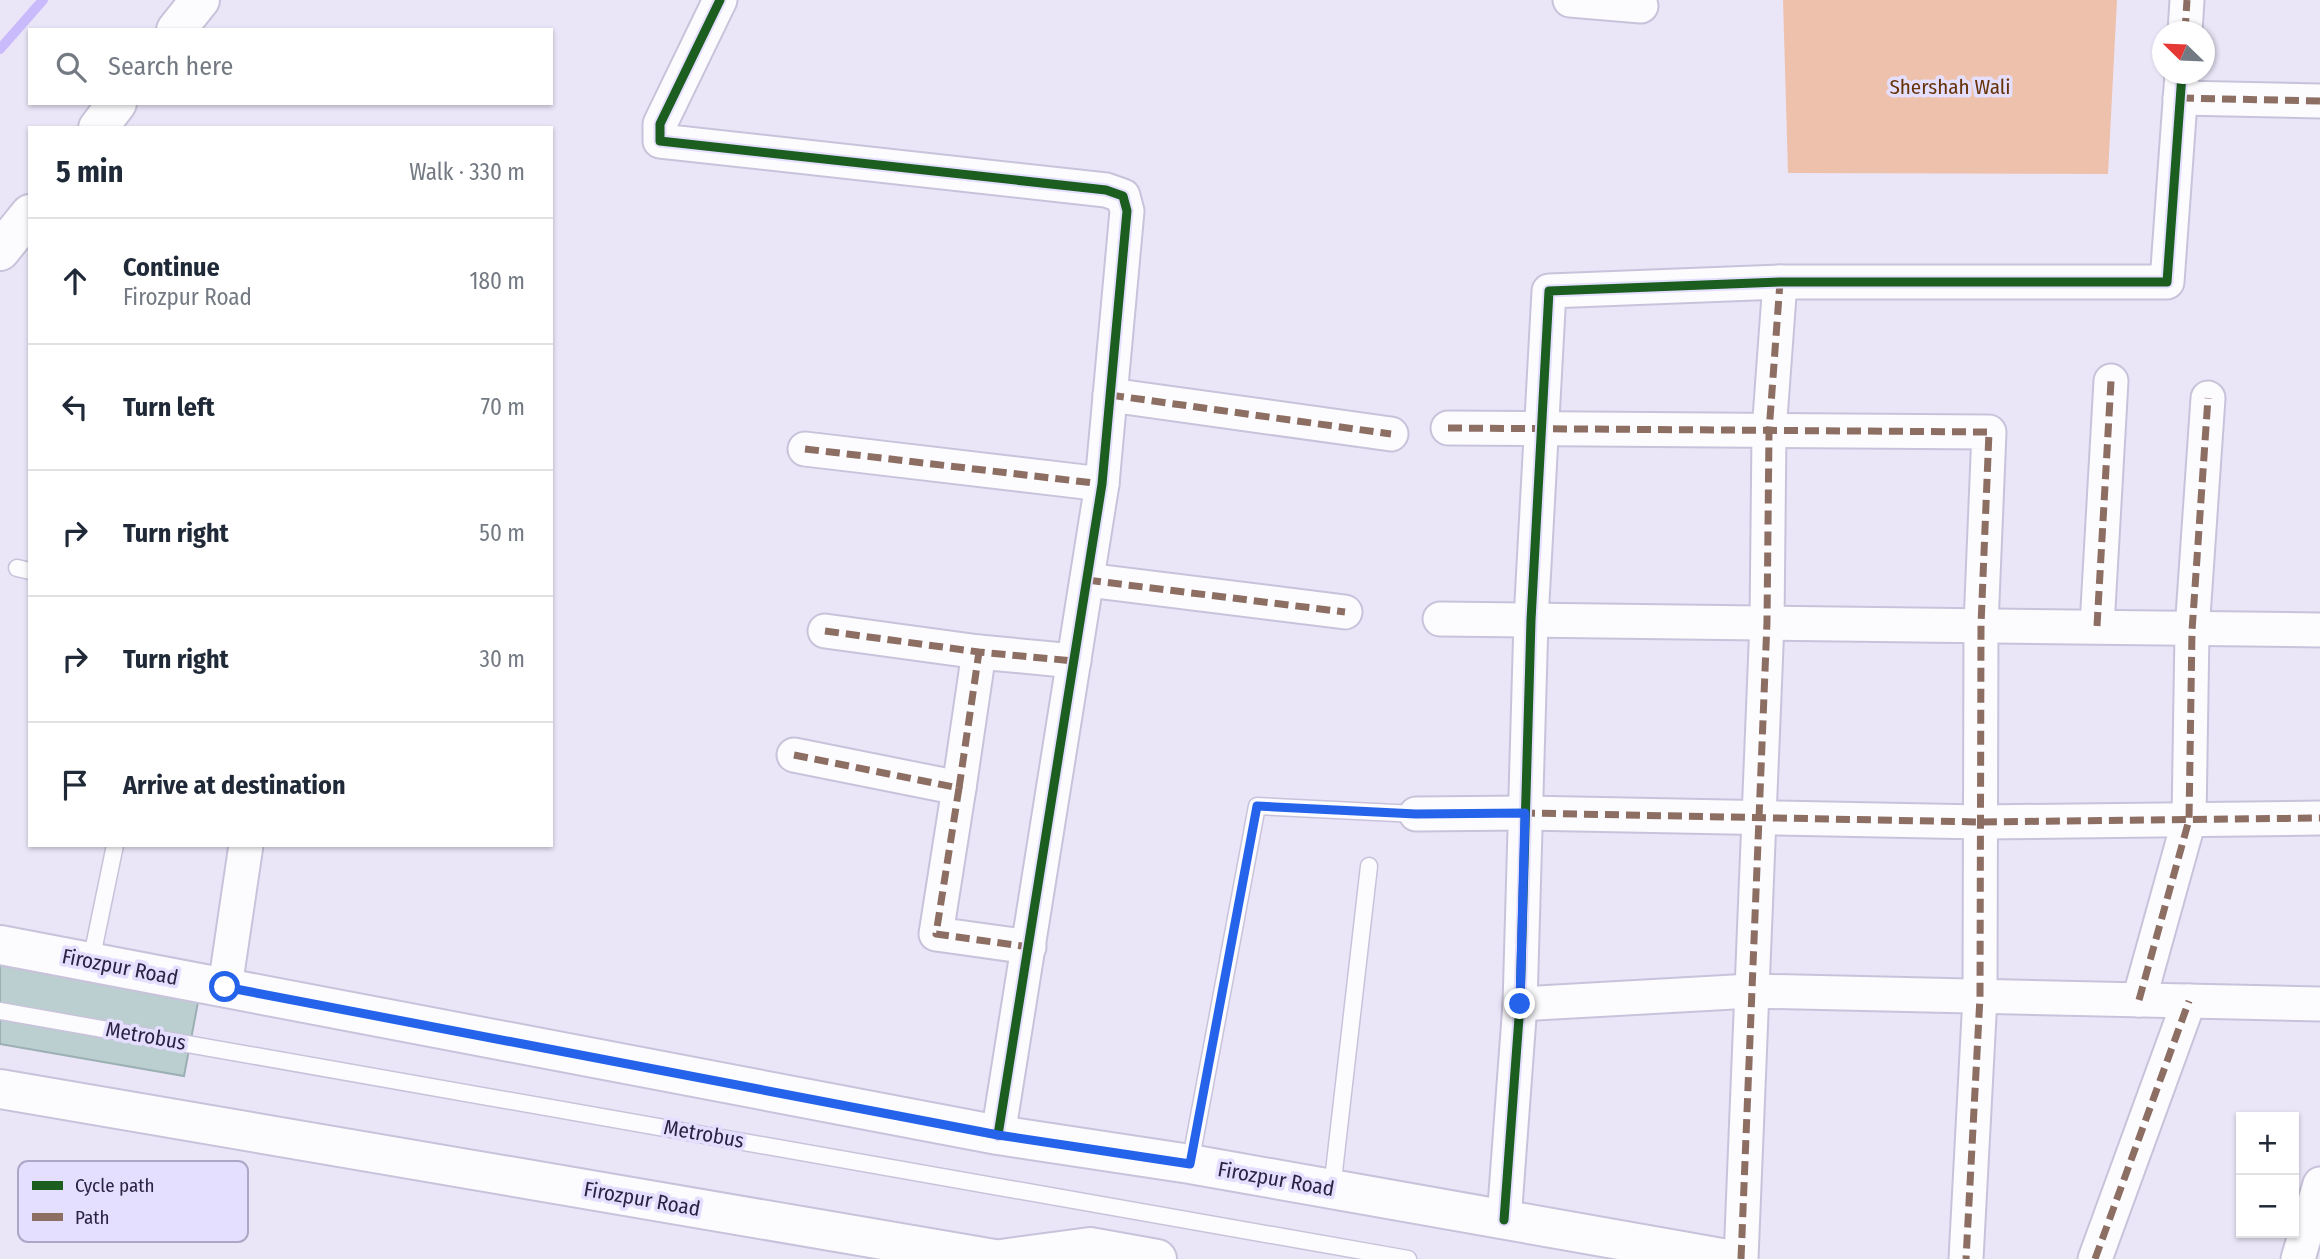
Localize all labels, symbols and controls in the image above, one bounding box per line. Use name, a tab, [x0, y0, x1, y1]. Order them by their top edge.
north arrow	[2152, 21, 2215, 84]
search box	[28, 28, 553, 105]
icon: search	[52, 48, 90, 86]
text: Search here	[108, 51, 233, 82]
park label: Shershah Wali	[1889, 74, 2011, 100]
text: 5 min	[56, 154, 123, 190]
text: Walk · 330 m	[409, 158, 525, 186]
text: Continue	[123, 252, 220, 283]
icon: ahead	[56, 262, 94, 300]
text: 180 m	[469, 267, 525, 295]
text: Firozpur Road	[123, 283, 252, 311]
icon: left	[56, 388, 94, 426]
text: Turn left	[123, 392, 215, 423]
text: 70 m	[481, 393, 525, 421]
icon: right	[56, 514, 94, 552]
text: Turn right	[123, 518, 229, 549]
text: 50 m	[479, 519, 525, 547]
icon: right	[56, 640, 94, 678]
text: Turn right	[123, 644, 229, 675]
text: 30 m	[480, 645, 525, 673]
icon: arrive	[56, 766, 94, 804]
text: Arrive at destination	[123, 770, 346, 801]
street label: Firozpur Road	[60, 943, 180, 991]
route start	[209, 971, 240, 1002]
route end	[1504, 988, 1535, 1019]
street label: Metrobus	[104, 1016, 188, 1056]
map controls	[2236, 1112, 2299, 1238]
button: +	[2236, 1112, 2299, 1175]
street label: Metrobus	[662, 1114, 746, 1154]
street label: Firozpur Road	[1216, 1156, 1336, 1202]
legend	[18, 1161, 248, 1242]
text: Cycle path	[75, 1174, 154, 1197]
button: −	[2236, 1175, 2299, 1238]
street label: Firozpur Road	[582, 1176, 702, 1222]
text: Path	[75, 1206, 110, 1229]

